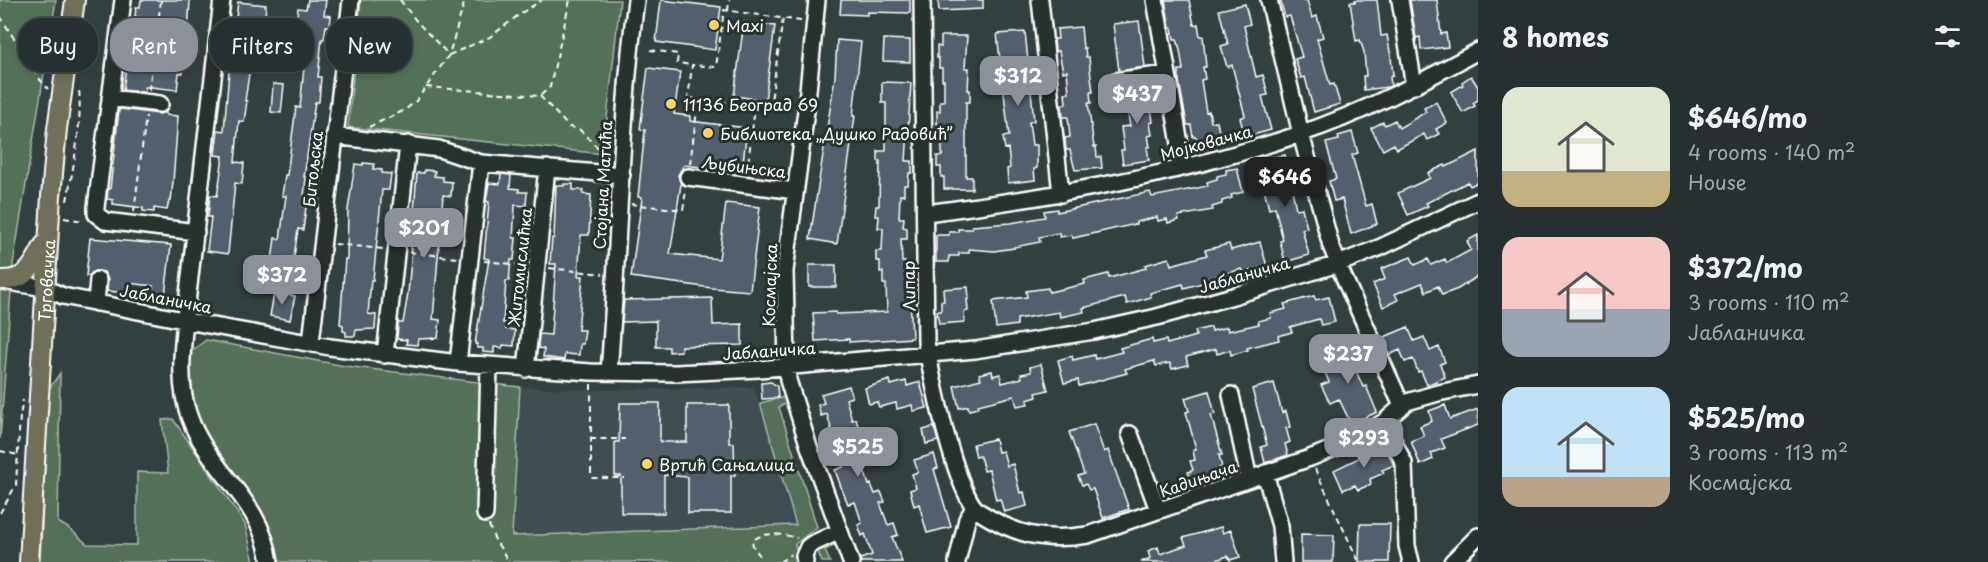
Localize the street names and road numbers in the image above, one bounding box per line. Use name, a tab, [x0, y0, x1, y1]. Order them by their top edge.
street label: Мојковачка	[1157, 118, 1255, 166]
street label: Стојана Матића	[587, 120, 617, 250]
street label: Битољска	[296, 130, 328, 208]
street label: Љубињска	[700, 149, 788, 183]
street label: Житомислићка	[501, 206, 537, 328]
street label: Трговачка	[31, 239, 60, 322]
street label: Космајска	[756, 243, 782, 327]
street label: Јабланичка	[1196, 250, 1292, 298]
street label: Липар	[896, 260, 920, 312]
street label: Јабланичка	[118, 277, 214, 319]
street label: Јабланичка	[722, 335, 816, 365]
street label: Кадињача	[1156, 454, 1240, 502]

